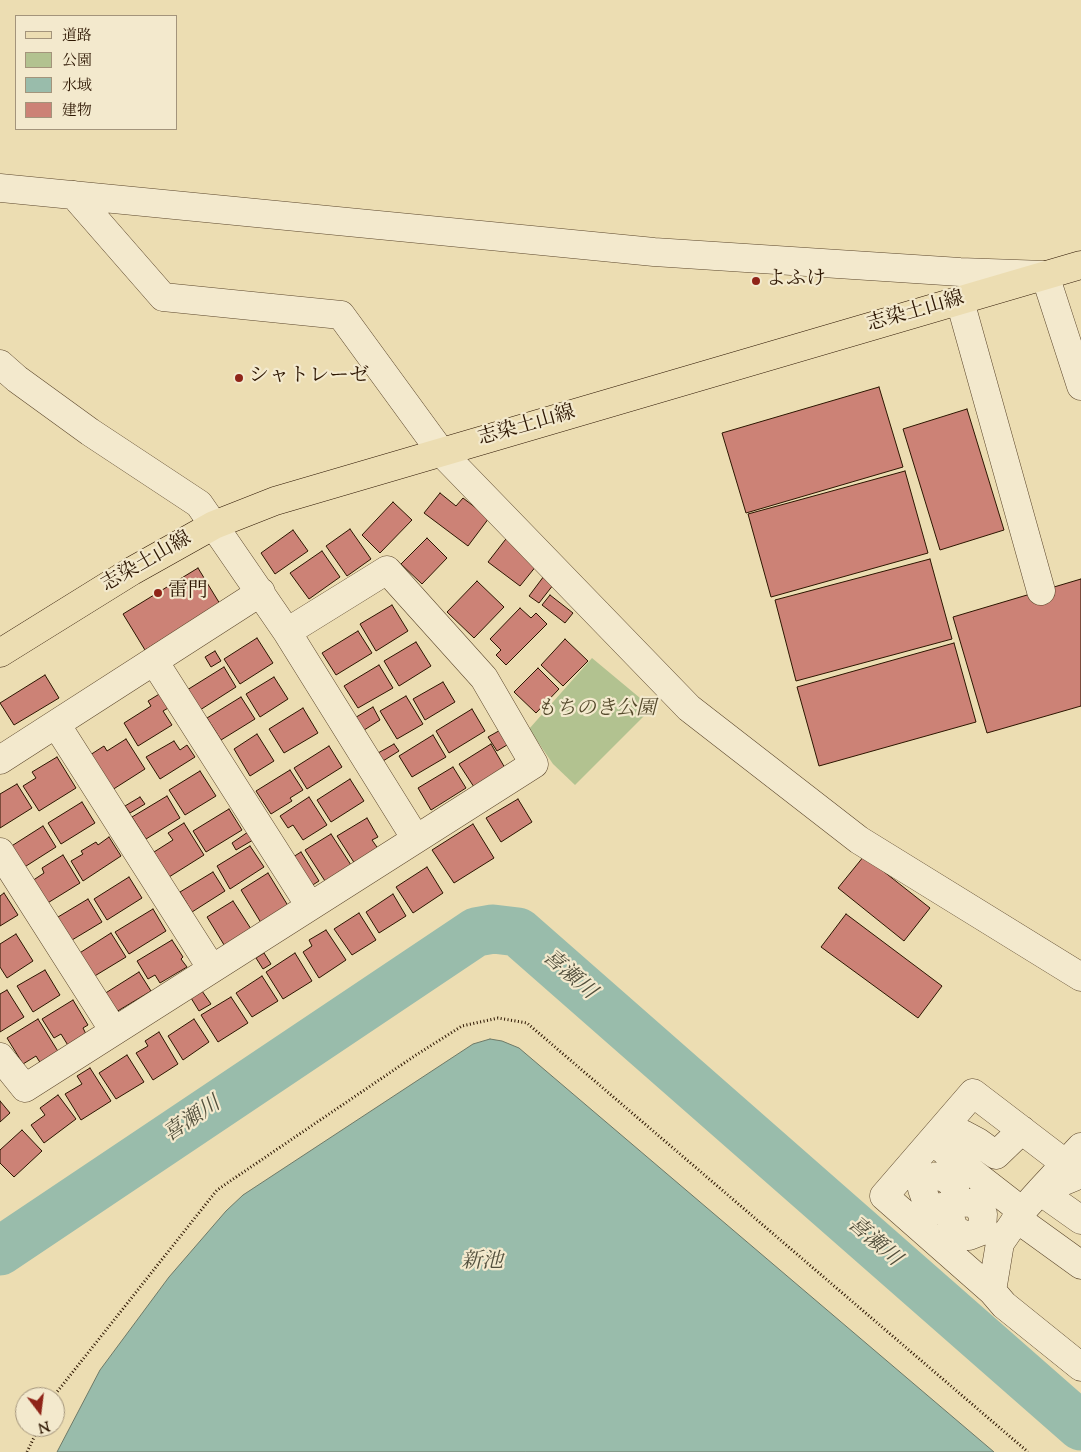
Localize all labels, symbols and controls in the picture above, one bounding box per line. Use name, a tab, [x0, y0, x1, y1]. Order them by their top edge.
legend	[15, 15, 178, 130]
text: 道路	[62, 26, 92, 47]
text: 公園	[62, 51, 92, 72]
text: 水域	[62, 76, 92, 97]
text: 建物	[62, 101, 92, 122]
place label: よふけ	[766, 269, 826, 293]
marker: よふけ	[750, 275, 762, 287]
street label: 志染土山線	[865, 288, 967, 338]
place label: シャトレーゼ	[249, 366, 369, 390]
marker: シャトレーゼ	[233, 372, 245, 384]
street label: 志染土山線	[476, 402, 578, 452]
street label: 志染土山線	[98, 528, 196, 598]
place label: 雷門	[168, 581, 208, 605]
marker: 雷門	[152, 587, 164, 599]
park label: もちのき公園	[536, 699, 656, 723]
water label: 喜瀬川	[536, 946, 600, 1006]
water label: 喜瀬川	[160, 1093, 226, 1149]
water label: 喜瀬川	[841, 1213, 905, 1273]
water label: 新池	[461, 1250, 503, 1276]
north arrow	[15, 1387, 65, 1437]
text: N	[36, 1414, 52, 1437]

